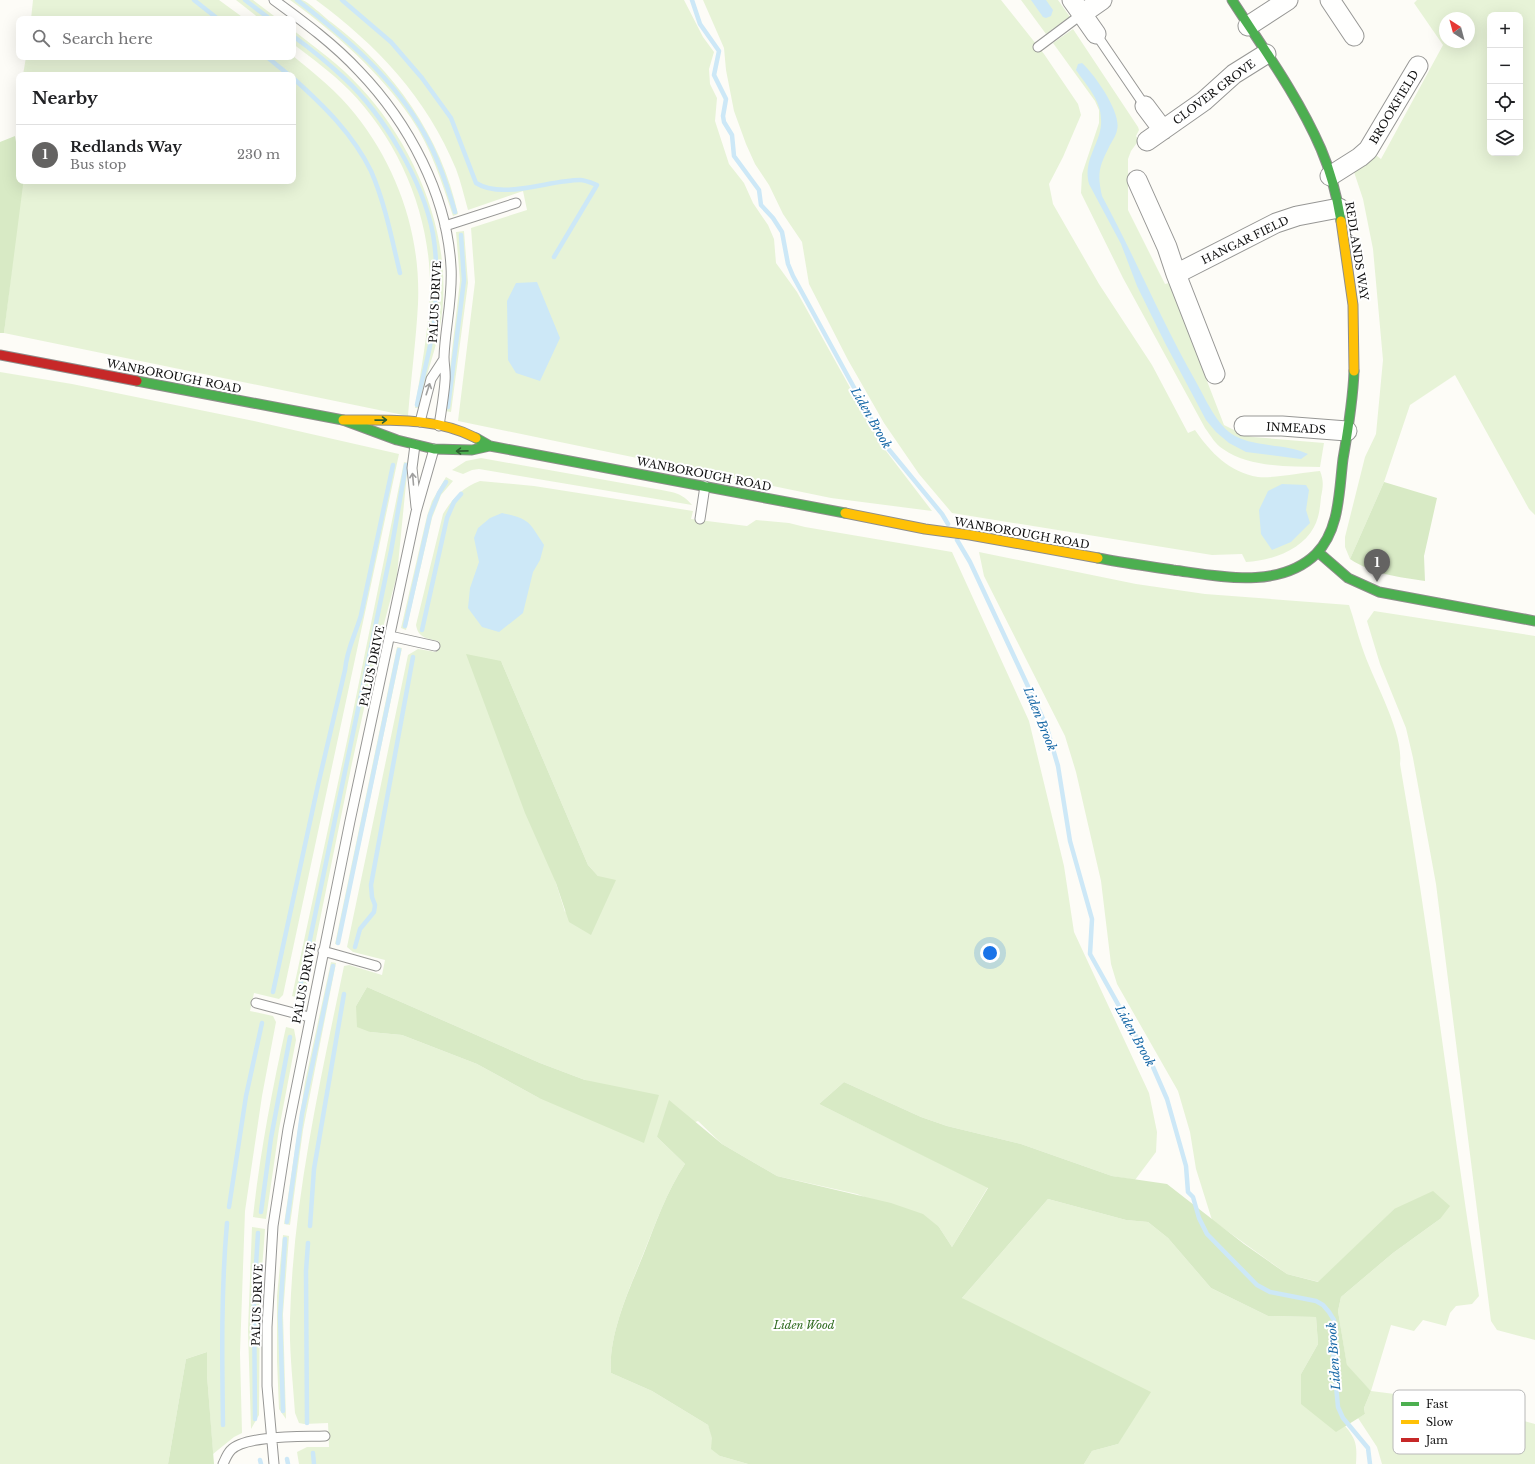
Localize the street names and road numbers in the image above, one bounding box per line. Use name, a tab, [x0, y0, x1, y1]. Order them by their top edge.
street label: CLOVER GROVE	[1170, 56, 1258, 128]
street label: BROOKFIELD	[1366, 67, 1422, 146]
street label: REDLANDS WAY	[1342, 200, 1372, 302]
street label: HANGAR FIELD	[1199, 213, 1291, 267]
street label: PALUS DRIVE	[426, 261, 444, 343]
street label: WANBOROUGH ROAD	[104, 356, 243, 396]
street label: INMEADS	[1266, 419, 1326, 437]
street label: WANBOROUGH ROAD	[634, 454, 773, 494]
street label: WANBOROUGH ROAD	[952, 514, 1091, 552]
street label: PALUS DRIVE	[357, 624, 387, 708]
street label: PALUS DRIVE	[289, 941, 319, 1025]
street label: PALUS DRIVE	[249, 1264, 265, 1346]

